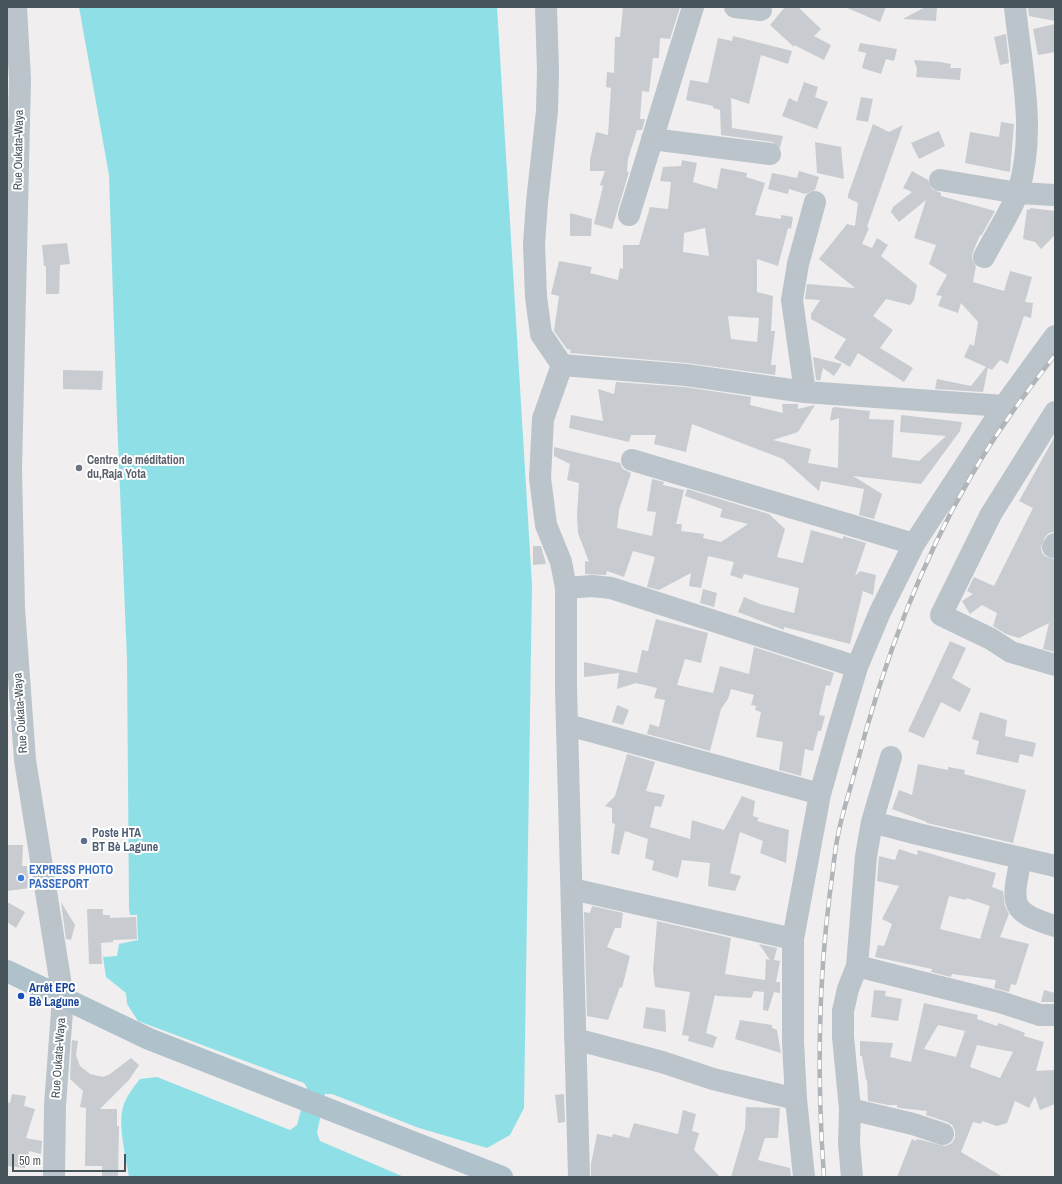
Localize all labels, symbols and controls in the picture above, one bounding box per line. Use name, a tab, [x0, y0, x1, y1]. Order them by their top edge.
street label: Rue Oukata-Waya	[11, 110, 27, 190]
place label: Centre de méditation du,Raja Yota	[87, 454, 185, 482]
marker: Centre de méditation du,Raja Yota	[74, 463, 84, 473]
street label: Rue Oukata-Waya	[11, 672, 31, 754]
place label: Poste HTA BT Bè Lagune	[92, 827, 158, 855]
marker: Poste HTA BT Bè Lagune	[79, 836, 89, 846]
place label: EXPRESS PHOTO PASSEPORT	[29, 864, 113, 892]
marker: EXPRESS PHOTO PASSEPORT	[16, 873, 26, 883]
place label: Arrêt EPC Bè Lagune	[29, 982, 79, 1010]
marker: Arrêt EPC Bè Lagune	[16, 991, 26, 1001]
street label: Rue Oukata-Waya	[49, 1017, 69, 1099]
scale bar	[14, 1146, 128, 1172]
text: 50 m	[19, 1153, 41, 1169]

